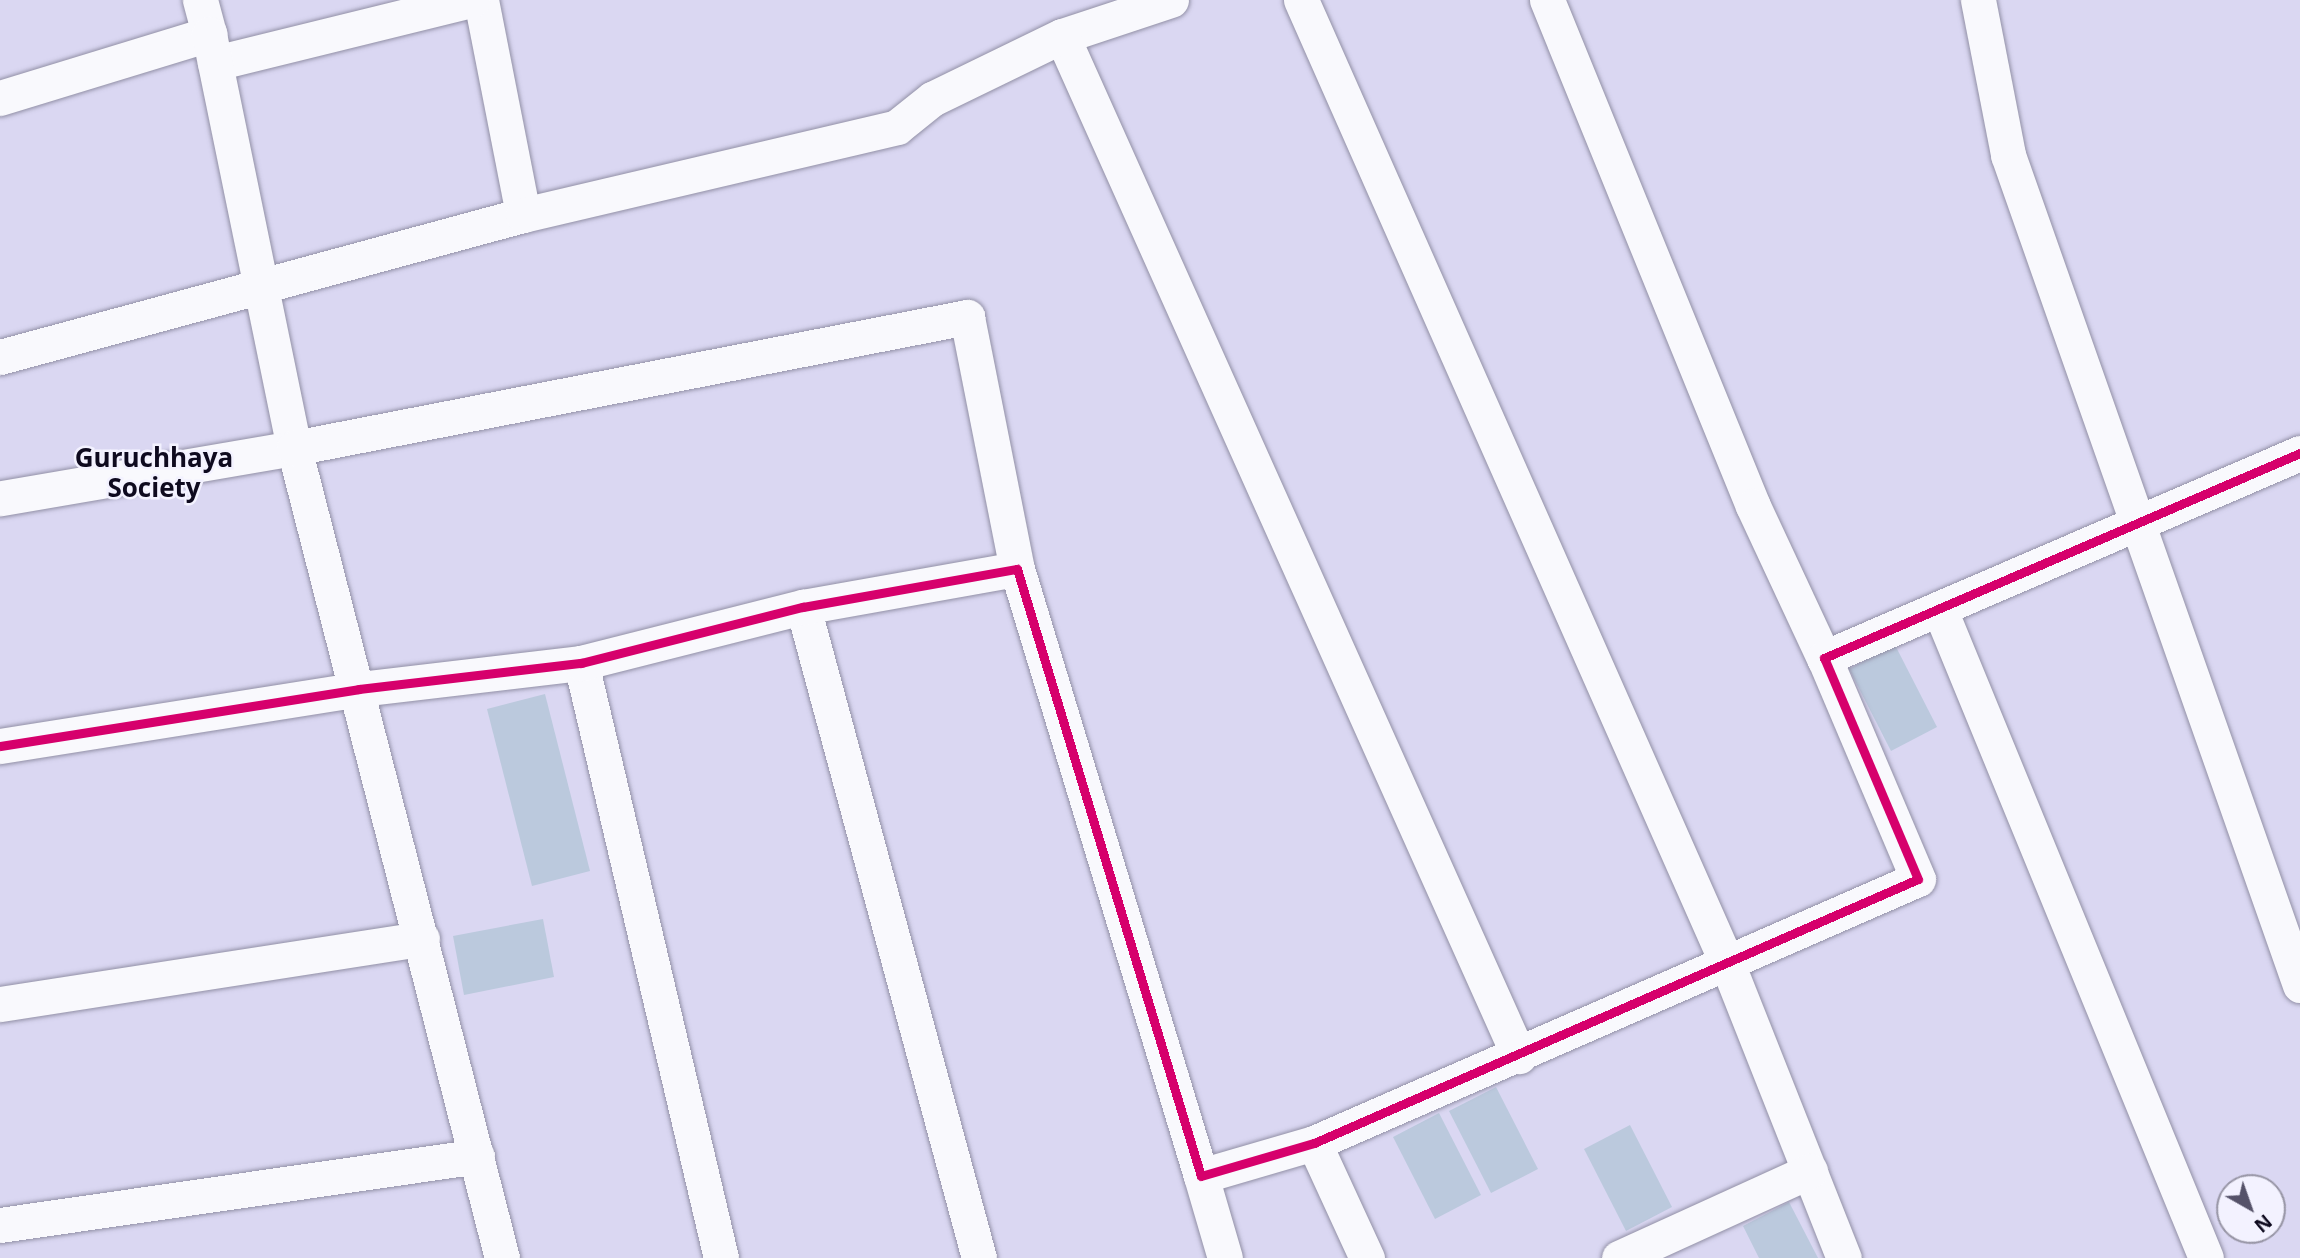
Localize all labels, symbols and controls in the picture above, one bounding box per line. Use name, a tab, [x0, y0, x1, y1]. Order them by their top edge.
district label: Guruchhaya Society	[75, 442, 233, 504]
north arrow	[2216, 1174, 2286, 1244]
text: N	[2249, 1209, 2277, 1238]

